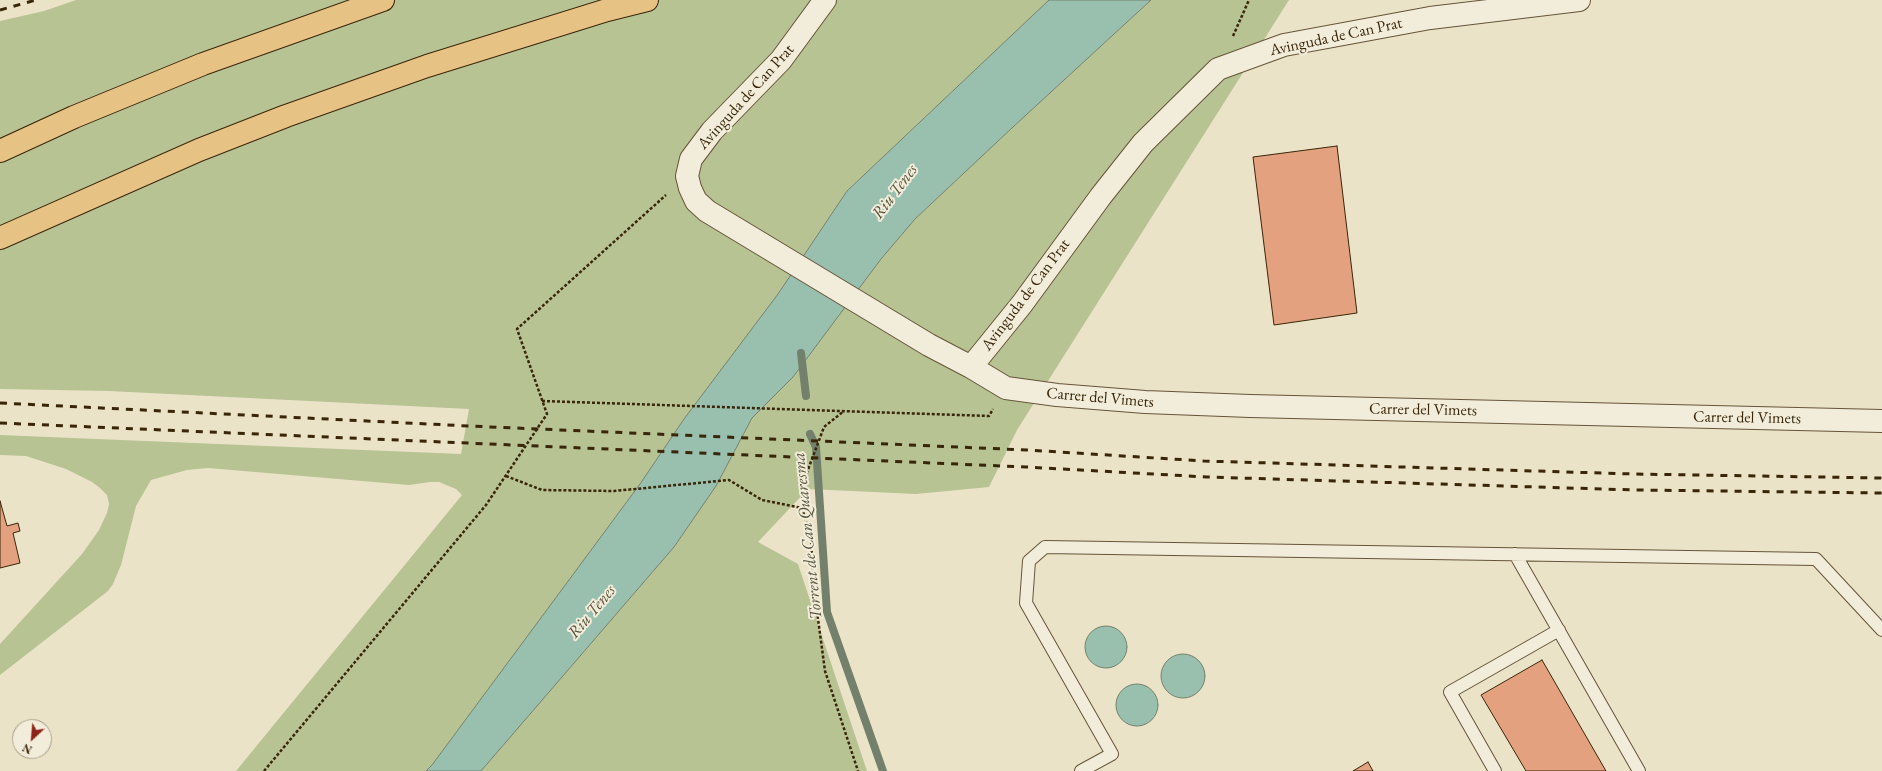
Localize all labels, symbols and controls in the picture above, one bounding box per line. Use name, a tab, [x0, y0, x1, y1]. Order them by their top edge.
street label: Avinguda de Can Prat	[1268, 14, 1404, 60]
street label: Avinguda de Can Prat	[694, 40, 798, 154]
water label: Riu Tenes	[868, 161, 922, 223]
street label: Avinguda de Can Prat	[978, 235, 1074, 355]
street label: Carrer del Vimets	[1045, 384, 1155, 412]
street label: Carrer del Vimets	[1369, 399, 1477, 421]
street label: Carrer del Vimets	[1693, 407, 1801, 429]
water label: Torrent de Can Quaresma	[789, 451, 827, 621]
water label: Riu Tenes	[564, 581, 620, 643]
north arrow	[12, 719, 52, 759]
text: N	[20, 741, 34, 757]

